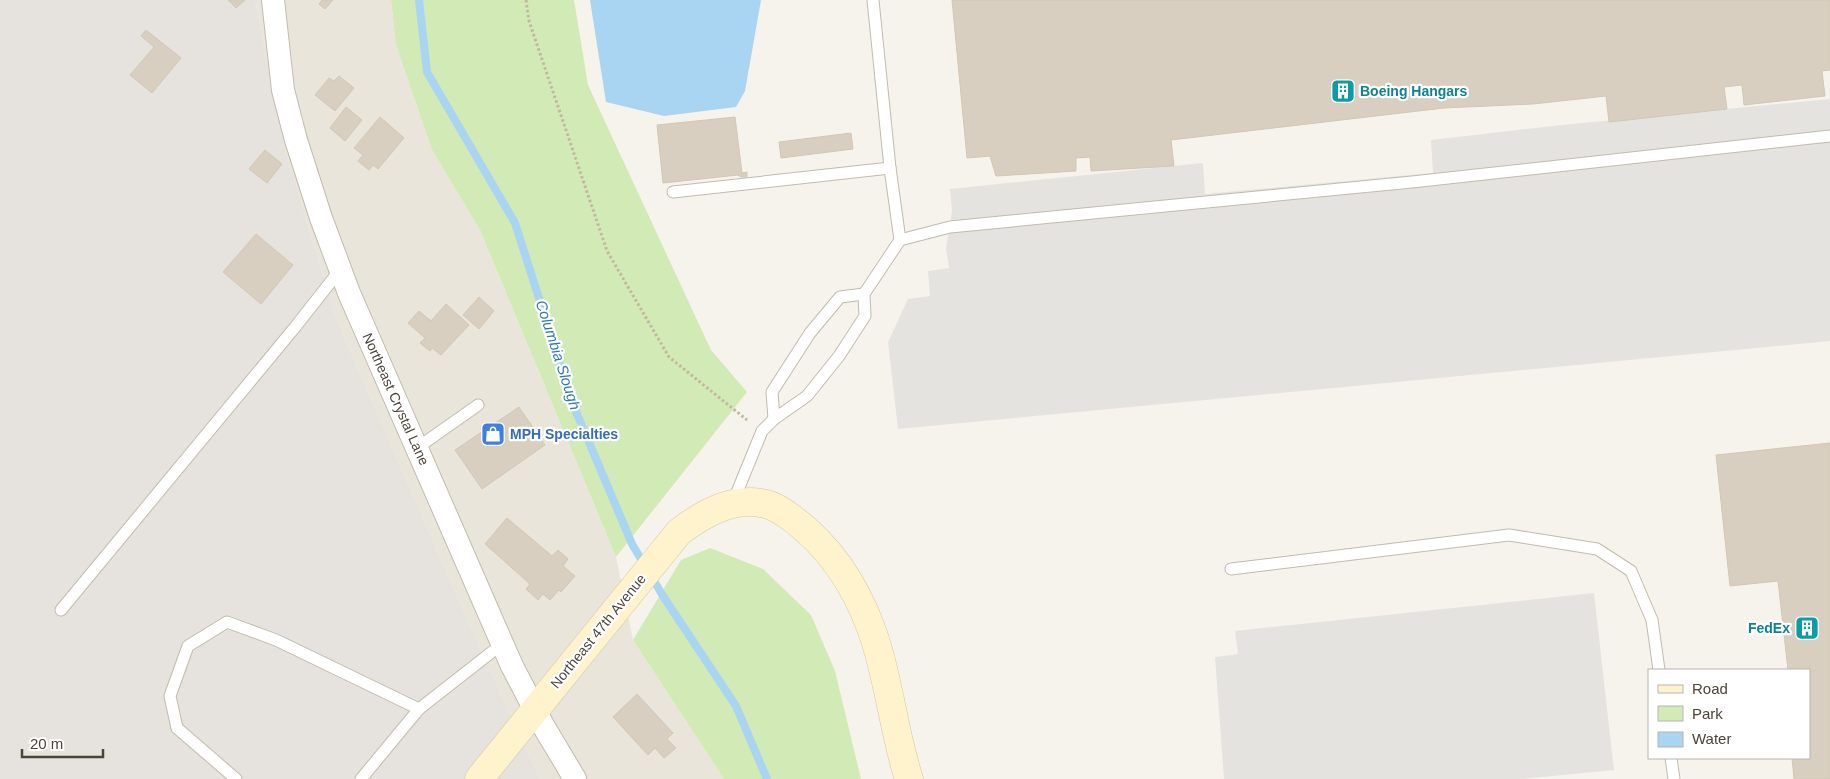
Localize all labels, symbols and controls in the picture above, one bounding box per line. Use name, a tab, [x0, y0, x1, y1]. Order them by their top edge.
building icon: Boeing Hangars	[1330, 78, 1356, 104]
place label: Boeing Hangars	[1360, 83, 1468, 99]
water label: Columbia Slough	[533, 298, 584, 412]
street label: Northeast Crystal Lane	[360, 330, 433, 468]
shop icon: MPH Specialties	[480, 421, 506, 447]
place label: MPH Specialties	[510, 426, 618, 442]
street label: Northeast 47th Avenue	[547, 571, 649, 691]
building icon: FedEx	[1794, 615, 1820, 641]
place label: FedEx	[1748, 620, 1790, 636]
legend	[1648, 669, 1810, 759]
text: Road	[1692, 680, 1728, 697]
text: Park	[1692, 705, 1723, 722]
scale bar	[22, 726, 104, 758]
text: Water	[1692, 730, 1731, 747]
text: 20 m	[30, 735, 63, 752]

